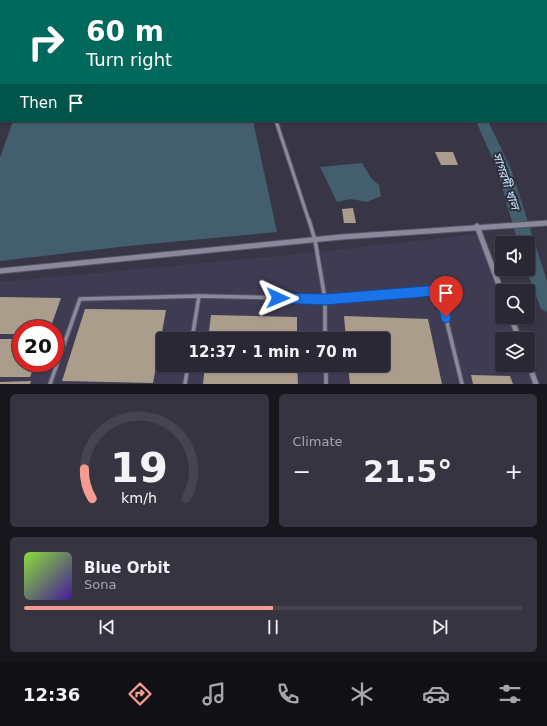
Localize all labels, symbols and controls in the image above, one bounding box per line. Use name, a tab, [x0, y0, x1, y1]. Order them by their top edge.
text: 60 m	[86, 15, 164, 48]
icon: right	[20, 16, 72, 68]
text: Turn right	[86, 49, 172, 70]
icon: arrive	[65, 92, 87, 114]
text: Then	[20, 94, 57, 112]
water label: সাগরদী খাল	[490, 151, 523, 213]
map controls	[495, 236, 535, 372]
button: sound	[495, 236, 535, 276]
pin	[429, 276, 463, 317]
position arrow	[257, 277, 299, 319]
icon: arrive	[435, 282, 457, 304]
button: search	[495, 284, 535, 324]
speed limit sign: 20	[12, 320, 64, 372]
button: layers	[495, 332, 535, 372]
text: 12:37 · 1 min · 70 m	[189, 343, 357, 361]
text: Climate	[293, 434, 343, 449]
text: 19	[110, 442, 168, 491]
text: 21.5°	[363, 454, 452, 489]
text: −	[293, 459, 311, 484]
text: +	[505, 459, 523, 484]
text: km/h	[121, 489, 157, 505]
text: Blue Orbit	[84, 559, 170, 577]
text: Sona	[84, 577, 116, 592]
icon: previous	[96, 616, 118, 638]
icon: pause	[262, 616, 284, 638]
icon: next	[429, 616, 451, 638]
icon: directions	[126, 680, 154, 708]
icon: music	[200, 680, 228, 708]
icon: phone	[274, 680, 302, 708]
icon: climate	[348, 680, 376, 708]
icon: car	[422, 680, 450, 708]
icon: filters	[496, 680, 524, 708]
text: 12:36	[23, 684, 80, 705]

